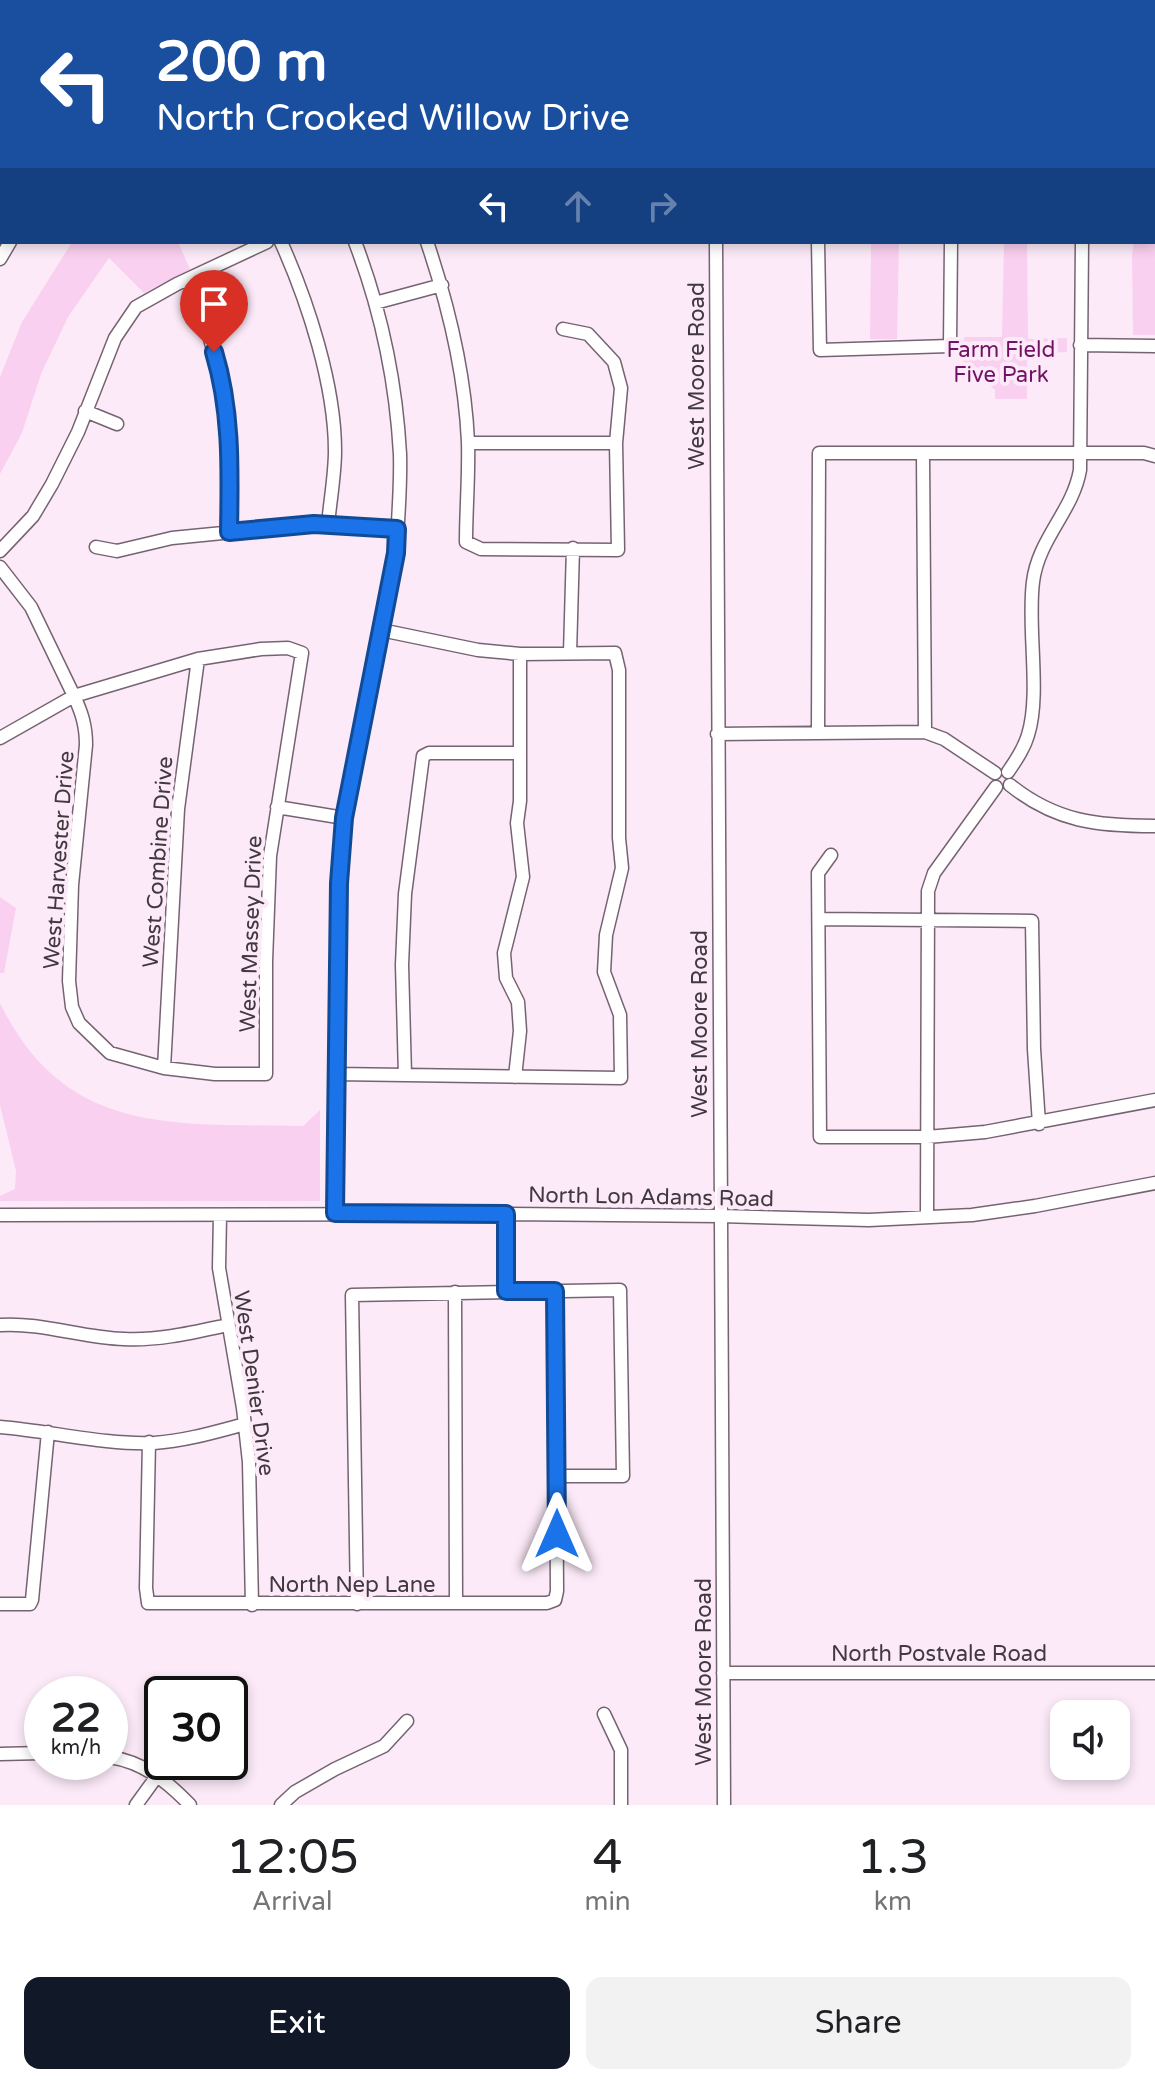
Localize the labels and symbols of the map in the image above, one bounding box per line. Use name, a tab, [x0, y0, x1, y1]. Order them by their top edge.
pin	[180, 270, 248, 352]
street label: West Moore Road	[684, 282, 710, 470]
park label: Farm Field Five Park	[947, 337, 1055, 388]
street label: West Harvester Drive	[38, 750, 80, 970]
street label: West Combine Drive	[138, 755, 178, 969]
street label: West Massey Drive	[235, 835, 267, 1033]
street label: West Moore Road	[687, 930, 713, 1118]
street label: North Lon Adams Road	[528, 1182, 774, 1212]
street label: West Denier Drive	[228, 1289, 280, 1477]
position arrow	[515, 1492, 599, 1576]
street label: North Nep Lane	[269, 1572, 435, 1598]
street label: West Moore Road	[691, 1578, 717, 1766]
street label: North Postvale Road	[831, 1641, 1047, 1667]
speed limit sign: 30	[144, 1676, 248, 1780]

